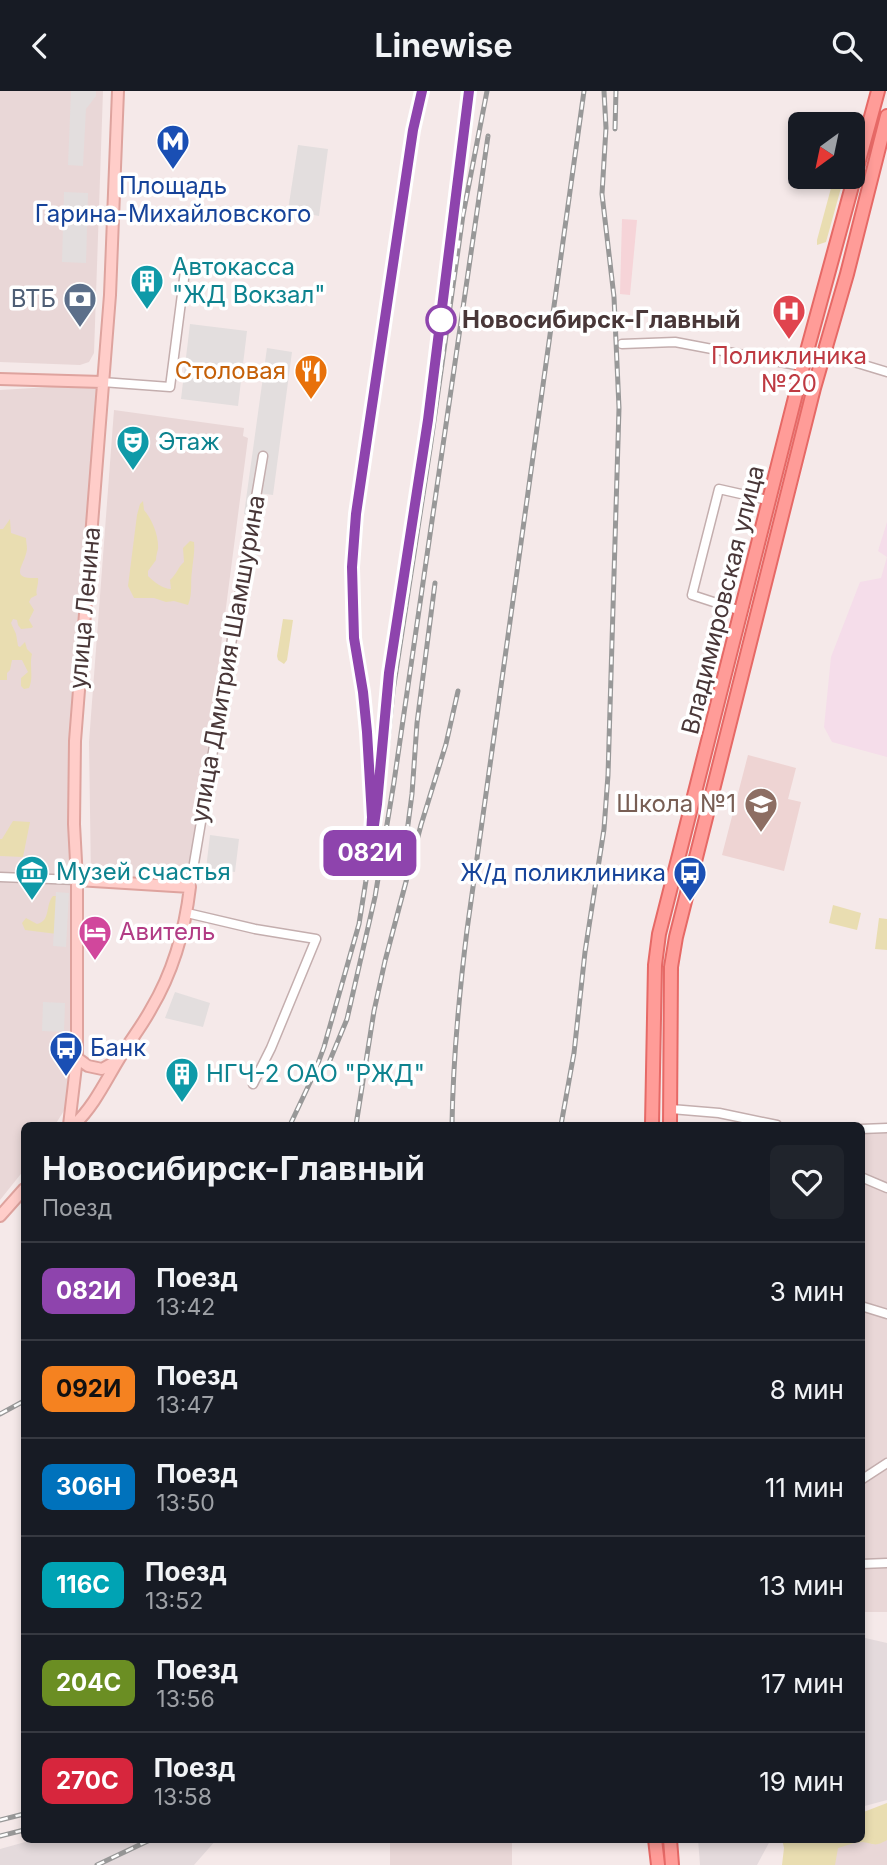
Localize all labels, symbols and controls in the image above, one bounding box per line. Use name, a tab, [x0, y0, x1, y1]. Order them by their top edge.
text: Linewise	[374, 26, 513, 65]
icon: back	[21, 27, 59, 65]
icon: search	[828, 27, 866, 65]
north arrow	[788, 112, 864, 189]
map controls	[788, 112, 865, 189]
metro station icon: Площадь Гарина-Михайловского	[154, 122, 192, 171]
place label: Площадь Гарина-Михайловского	[35, 171, 311, 228]
place label: Автокасса "ЖД Вокзал"	[172, 252, 326, 309]
building icon: Автокасса "ЖД Вокзал"	[128, 262, 166, 311]
bank icon: ВТБ	[61, 280, 99, 329]
place label: ВТБ	[11, 284, 56, 313]
hospital icon: Поликлиника №20	[770, 292, 808, 341]
marker: Новосибирск-Главный	[426, 305, 456, 335]
place label: Новосибирск-Главный	[462, 305, 740, 334]
place label: Поликлиника №20	[711, 341, 867, 398]
restaurant icon: Столовая	[292, 352, 330, 401]
place label: Столовая	[175, 356, 286, 385]
theatre icon: Этаж	[114, 423, 152, 472]
place label: Этаж	[158, 427, 220, 456]
street label: Владимировская улица	[675, 462, 770, 737]
street label: улица Дмитрия Шамшурина	[184, 493, 271, 825]
street label: улица Ленина	[63, 526, 106, 690]
school or university icon: Школа №1	[742, 785, 780, 834]
place label: Школа №1	[616, 789, 736, 818]
line badge: 082И	[321, 830, 419, 876]
text: 082И	[337, 838, 403, 867]
museum icon: Музей счастья	[13, 853, 51, 902]
bus stop icon: Ж/д поликлиника	[671, 854, 709, 903]
place label: Музей счастья	[56, 857, 231, 886]
place label: Ж/д поликлиника	[460, 858, 666, 887]
hotel icon: Авитель	[76, 913, 114, 962]
place label: Авитель	[119, 917, 215, 946]
bus stop icon: Банк	[47, 1029, 85, 1078]
place label: Банк	[90, 1033, 146, 1062]
building icon: НГЧ-2 ОАО "РЖД"	[163, 1055, 201, 1104]
place label: НГЧ-2 ОАО "РЖД"	[206, 1059, 425, 1088]
button: heart	[770, 1145, 844, 1219]
text: Новосибирск-Главный	[42, 1148, 425, 1188]
text: Поезд	[42, 1194, 112, 1222]
text: Поезд	[156, 1262, 238, 1293]
text: 082И	[56, 1276, 121, 1305]
text: 3 мин	[770, 1276, 844, 1307]
text: 13:42	[156, 1293, 215, 1321]
text: Поезд	[156, 1360, 238, 1391]
text: 092И	[56, 1374, 121, 1403]
text: 8 мин	[770, 1374, 844, 1405]
text: 13:47	[156, 1391, 214, 1419]
text: Поезд	[156, 1458, 238, 1489]
text: 306Н	[56, 1472, 121, 1501]
text: 11 мин	[765, 1472, 844, 1503]
text: 13:50	[156, 1489, 215, 1517]
text: Поезд	[145, 1556, 227, 1587]
text: 116С	[56, 1570, 110, 1599]
text: 13 мин	[759, 1570, 844, 1601]
text: 13:52	[145, 1587, 203, 1615]
text: Поезд	[156, 1654, 238, 1685]
text: 204С	[56, 1668, 121, 1697]
text: 17 мин	[761, 1668, 844, 1699]
text: 13:56	[156, 1685, 215, 1713]
text: Поезд	[154, 1752, 235, 1783]
text: 270С	[56, 1766, 119, 1795]
text: 19 мин	[759, 1766, 844, 1797]
text: 13:58	[154, 1783, 212, 1811]

